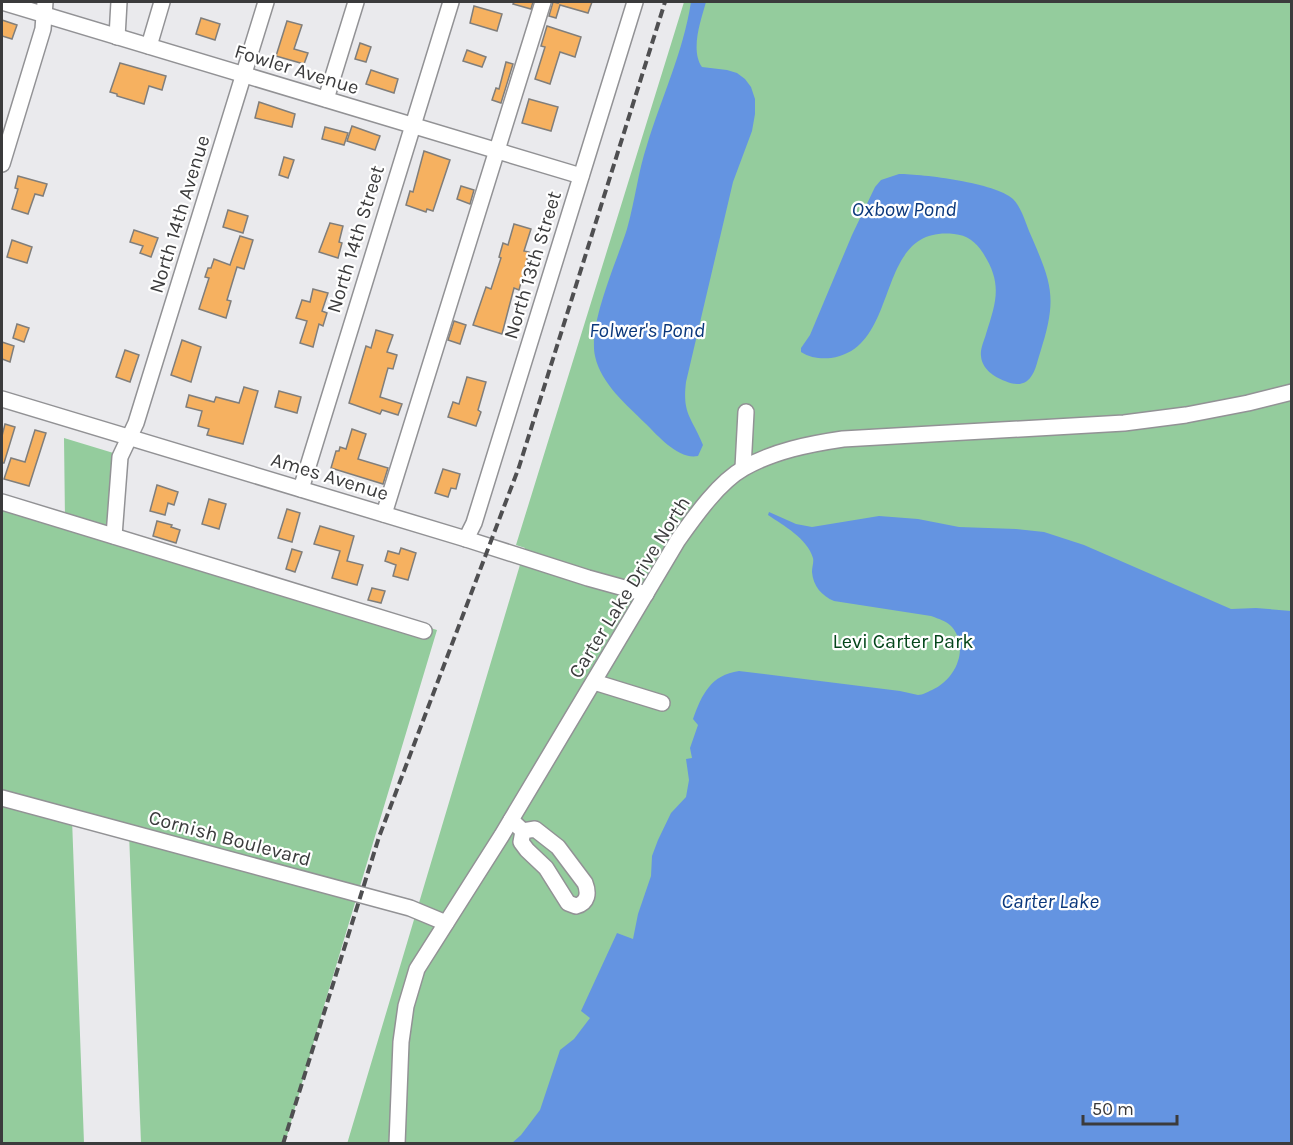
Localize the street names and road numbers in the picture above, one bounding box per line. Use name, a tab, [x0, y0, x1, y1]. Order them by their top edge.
street label: Fowler Avenue	[232, 40, 362, 99]
street label: North 14th Avenue	[144, 132, 214, 296]
street label: North 14th Street	[322, 162, 389, 316]
street label: North 13th Street	[499, 188, 566, 342]
street label: Ames Avenue	[268, 448, 391, 505]
street label: Carter Lake Drive North	[564, 492, 695, 682]
street label: Cornish Boulevard	[146, 806, 314, 871]

